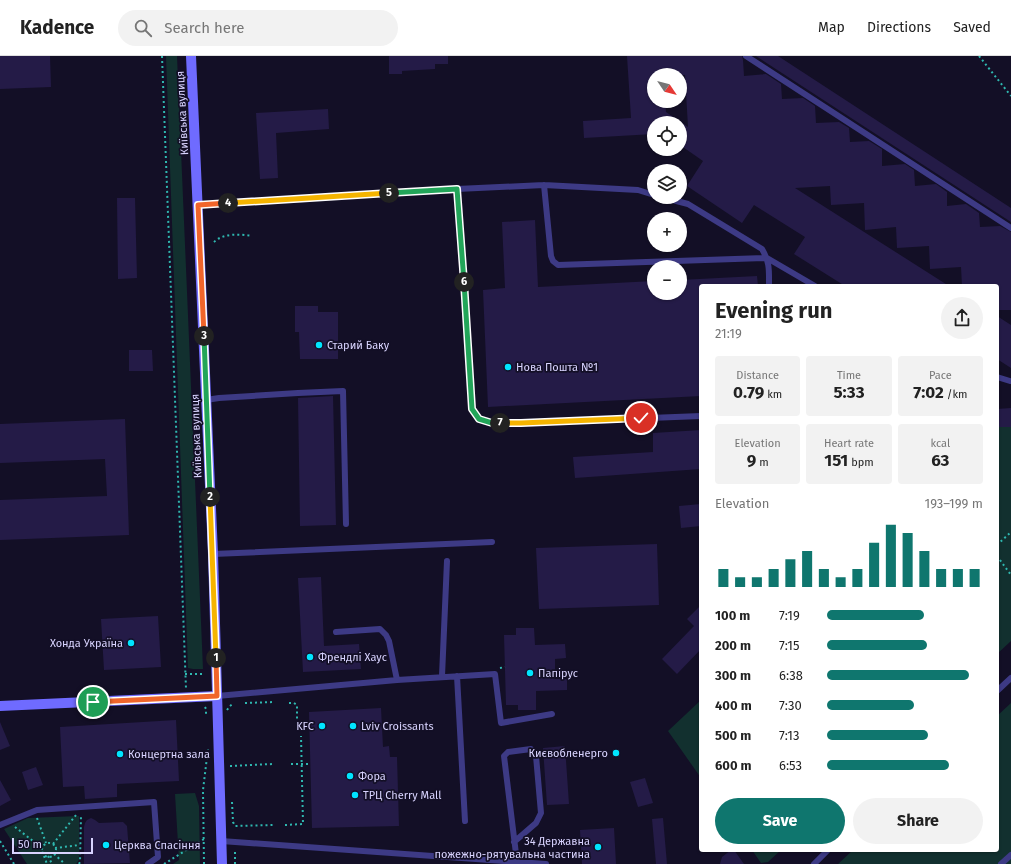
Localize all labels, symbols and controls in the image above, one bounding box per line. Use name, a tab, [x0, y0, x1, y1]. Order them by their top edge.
search box	[118, 10, 398, 46]
text: Kadence	[20, 16, 94, 39]
icon: search	[132, 17, 154, 39]
text: Search here	[164, 19, 244, 37]
text: Map	[818, 19, 845, 36]
text: Directions	[867, 19, 931, 36]
text: Saved	[953, 19, 991, 36]
north arrow	[647, 68, 687, 108]
map controls	[647, 68, 687, 300]
street label: Київська вулиця	[174, 70, 191, 156]
button: locate	[647, 116, 687, 156]
button: layers	[647, 164, 687, 204]
pin: 5	[379, 183, 399, 203]
text: 5	[386, 186, 392, 199]
pin: 4	[218, 193, 238, 213]
text: 4	[225, 196, 231, 209]
button: +	[647, 212, 687, 252]
button: −	[647, 260, 687, 300]
pin: 6	[454, 272, 474, 292]
text: 6	[461, 275, 467, 288]
text: Evening run	[715, 297, 832, 324]
button: share	[941, 297, 983, 339]
pin: 3	[194, 326, 214, 346]
text: 21:19	[715, 326, 742, 341]
text: 3	[201, 329, 207, 342]
place label: Старий Баку	[327, 339, 390, 352]
marker: Старий Баку	[314, 340, 324, 350]
place label: Нова Пошта №1	[516, 361, 598, 374]
marker: Нова Пошта №1	[503, 362, 513, 372]
text: Distance	[736, 369, 779, 382]
text: Time	[837, 369, 861, 382]
text: Pace	[929, 369, 952, 382]
text: 0.79	[733, 382, 764, 403]
text: 5:33	[833, 382, 865, 403]
text: 7:02	[913, 382, 944, 403]
text: km	[764, 388, 782, 401]
text: /km	[944, 388, 967, 401]
street label: Київська вулиця	[189, 394, 204, 478]
pin	[624, 401, 658, 435]
icon: check	[630, 407, 652, 429]
pin: 7	[490, 413, 510, 433]
text: 7	[497, 416, 503, 429]
text: Elevation	[735, 437, 781, 450]
text: Heart rate	[824, 437, 874, 450]
text: kcal	[930, 437, 950, 450]
text: 9	[747, 450, 756, 471]
text: 151	[824, 450, 848, 471]
text: 63	[931, 450, 949, 471]
text: m	[756, 456, 769, 469]
text: bpm	[848, 456, 874, 469]
pin: 2	[200, 487, 220, 507]
text: 2	[207, 490, 213, 503]
text: Elevation	[715, 496, 769, 511]
text: 193–199 m	[925, 496, 983, 511]
text: 100 m	[715, 608, 750, 623]
text: 7:19	[779, 608, 800, 623]
place label: Хонда Україна	[50, 637, 123, 650]
marker: Хонда Україна	[126, 638, 136, 648]
text: 200 m	[715, 638, 751, 653]
text: 7:15	[779, 638, 800, 653]
pin: 1	[206, 648, 226, 668]
text: 1	[213, 651, 219, 664]
place label: Френдлі Хаус	[318, 651, 387, 664]
marker: Френдлі Хаус	[305, 652, 315, 662]
place label: Папірус	[538, 667, 578, 680]
marker: Папірус	[525, 668, 535, 678]
text: 300 m	[715, 668, 751, 683]
text: 6:38	[779, 668, 803, 683]
pin	[76, 685, 110, 719]
icon: arrive	[82, 691, 104, 713]
text: 400 m	[715, 698, 752, 713]
text: 7:30	[779, 698, 802, 713]
place label: KFC	[296, 720, 314, 733]
place label: Lviv Croissants	[361, 720, 434, 733]
marker: KFC	[317, 721, 327, 731]
marker: Lviv Croissants	[348, 721, 358, 731]
text: 500 m	[715, 728, 751, 743]
text: 7:13	[779, 728, 800, 743]
place label: Києвобленерго	[529, 747, 608, 760]
place label: Концертна зала	[128, 748, 210, 761]
marker: Києвобленерго	[611, 748, 621, 758]
marker: Концертна зала	[115, 749, 125, 759]
text: 600 m	[715, 758, 752, 773]
text: 6:53	[779, 758, 802, 773]
place label: Фора	[358, 770, 386, 783]
marker: Фора	[345, 771, 355, 781]
place label: ТРЦ Cherry Mall	[363, 789, 442, 802]
marker: ТРЦ Cherry Mall	[350, 790, 360, 800]
button: Save	[715, 798, 845, 844]
button: Share	[853, 798, 983, 844]
place label: 34 Державна пожежно-рятувальна частина	[434, 835, 590, 861]
scale bar	[12, 836, 93, 855]
text: 50 m	[18, 838, 42, 851]
place label: Церква Спасіння	[114, 839, 200, 852]
marker: Церква Спасіння	[101, 840, 111, 850]
marker: 34 Державна пожежно-рятувальна частина	[593, 842, 603, 852]

